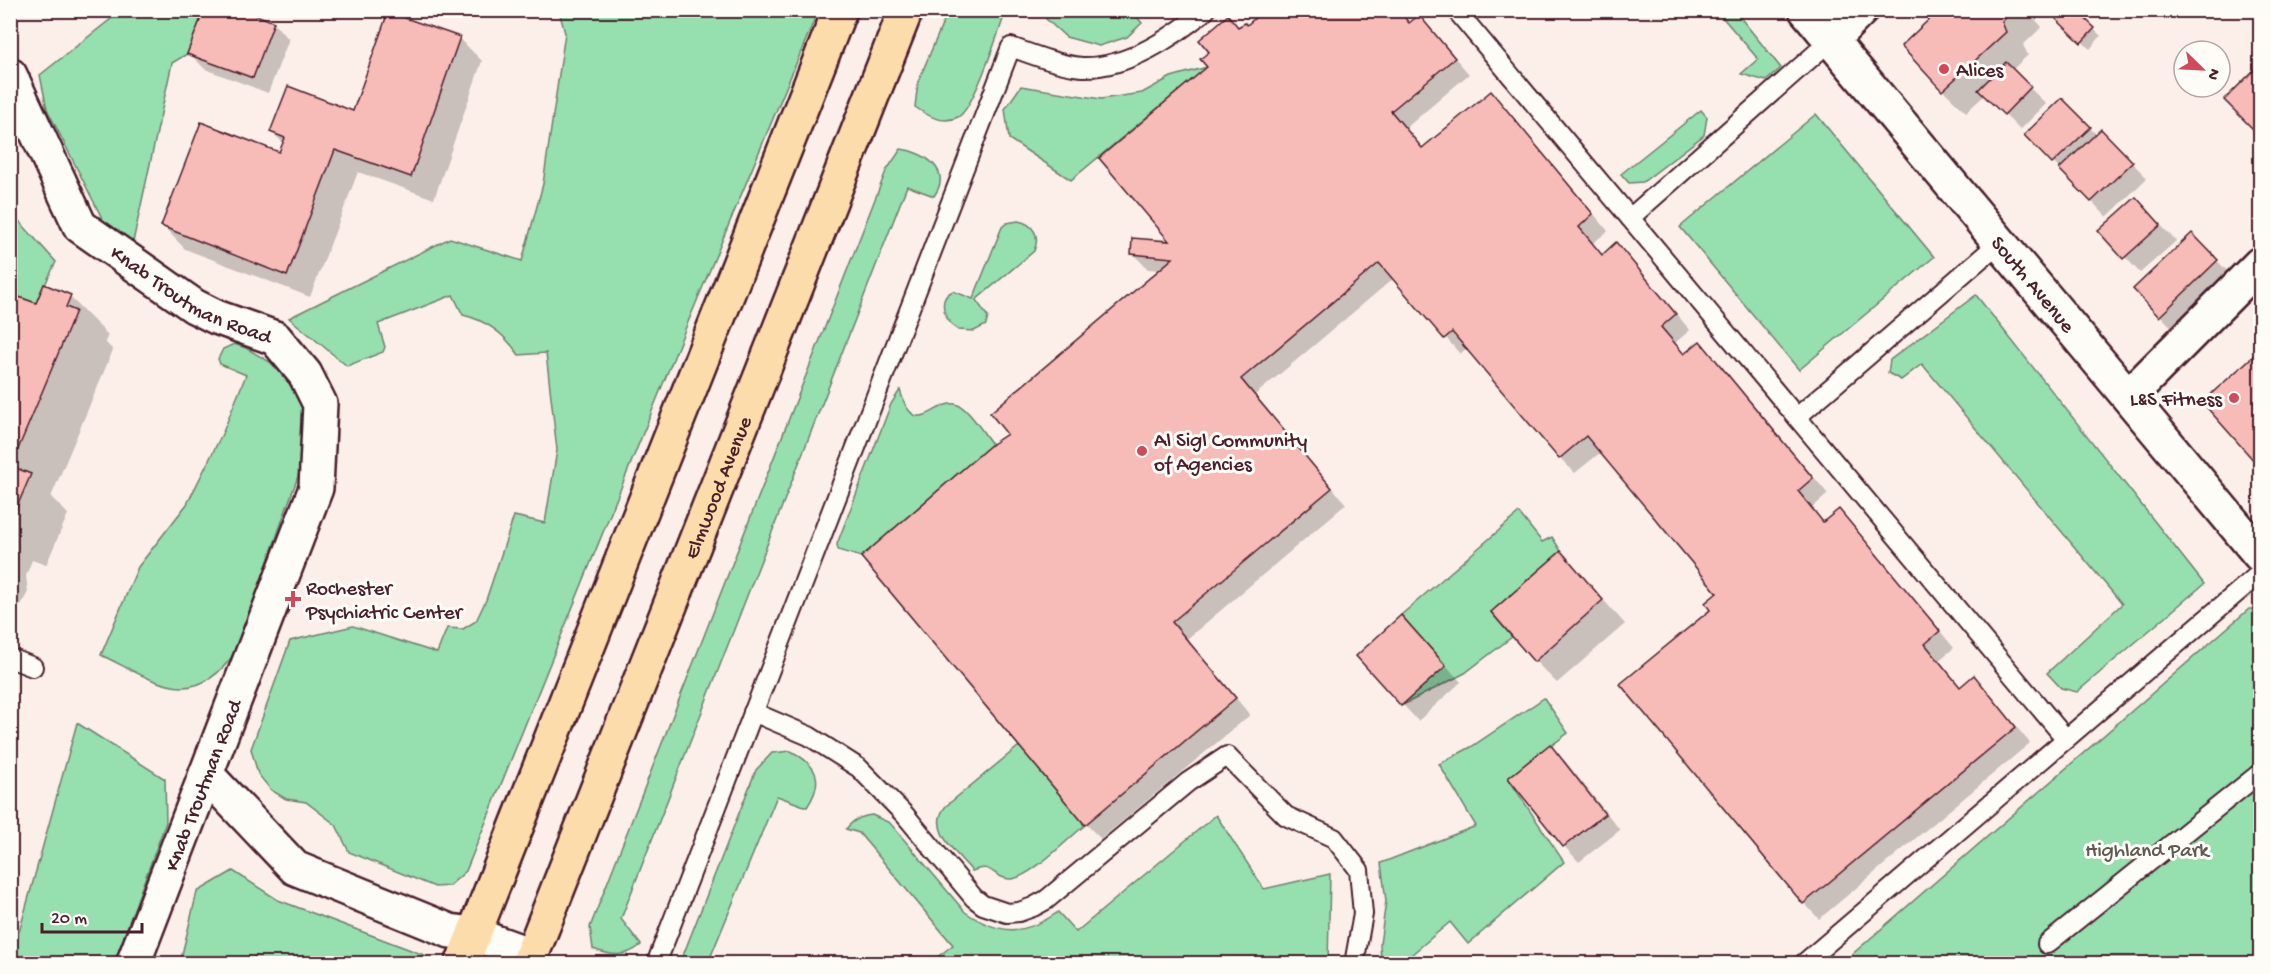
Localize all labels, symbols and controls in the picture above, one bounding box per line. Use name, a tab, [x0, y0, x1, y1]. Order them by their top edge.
north arrow	[2172, 39, 2232, 99]
place label: Alices	[1956, 60, 2005, 85]
marker: Alices	[1937, 62, 1951, 76]
text: N	[2201, 65, 2223, 83]
street label: South Avenue	[1984, 232, 2079, 340]
street label: Knab Troutman Road	[104, 242, 276, 352]
place label: L&S Fitness	[2130, 389, 2223, 414]
marker: L&S Fitness	[2227, 391, 2241, 405]
street label: Elmwood Avenue	[681, 412, 760, 563]
place label: Al Sigl Community of Agencies	[1154, 430, 1307, 479]
marker: Al Sigl Community of Agencies	[1135, 444, 1149, 458]
place label: Rochester Psychiatric Center	[305, 578, 464, 627]
marker: Rochester Psychiatric Center	[284, 590, 302, 608]
street label: Knab Troutman Road	[161, 695, 250, 875]
park label: Highland Park	[2085, 840, 2211, 865]
scale bar	[42, 896, 142, 934]
text: 20 m	[51, 909, 87, 930]

